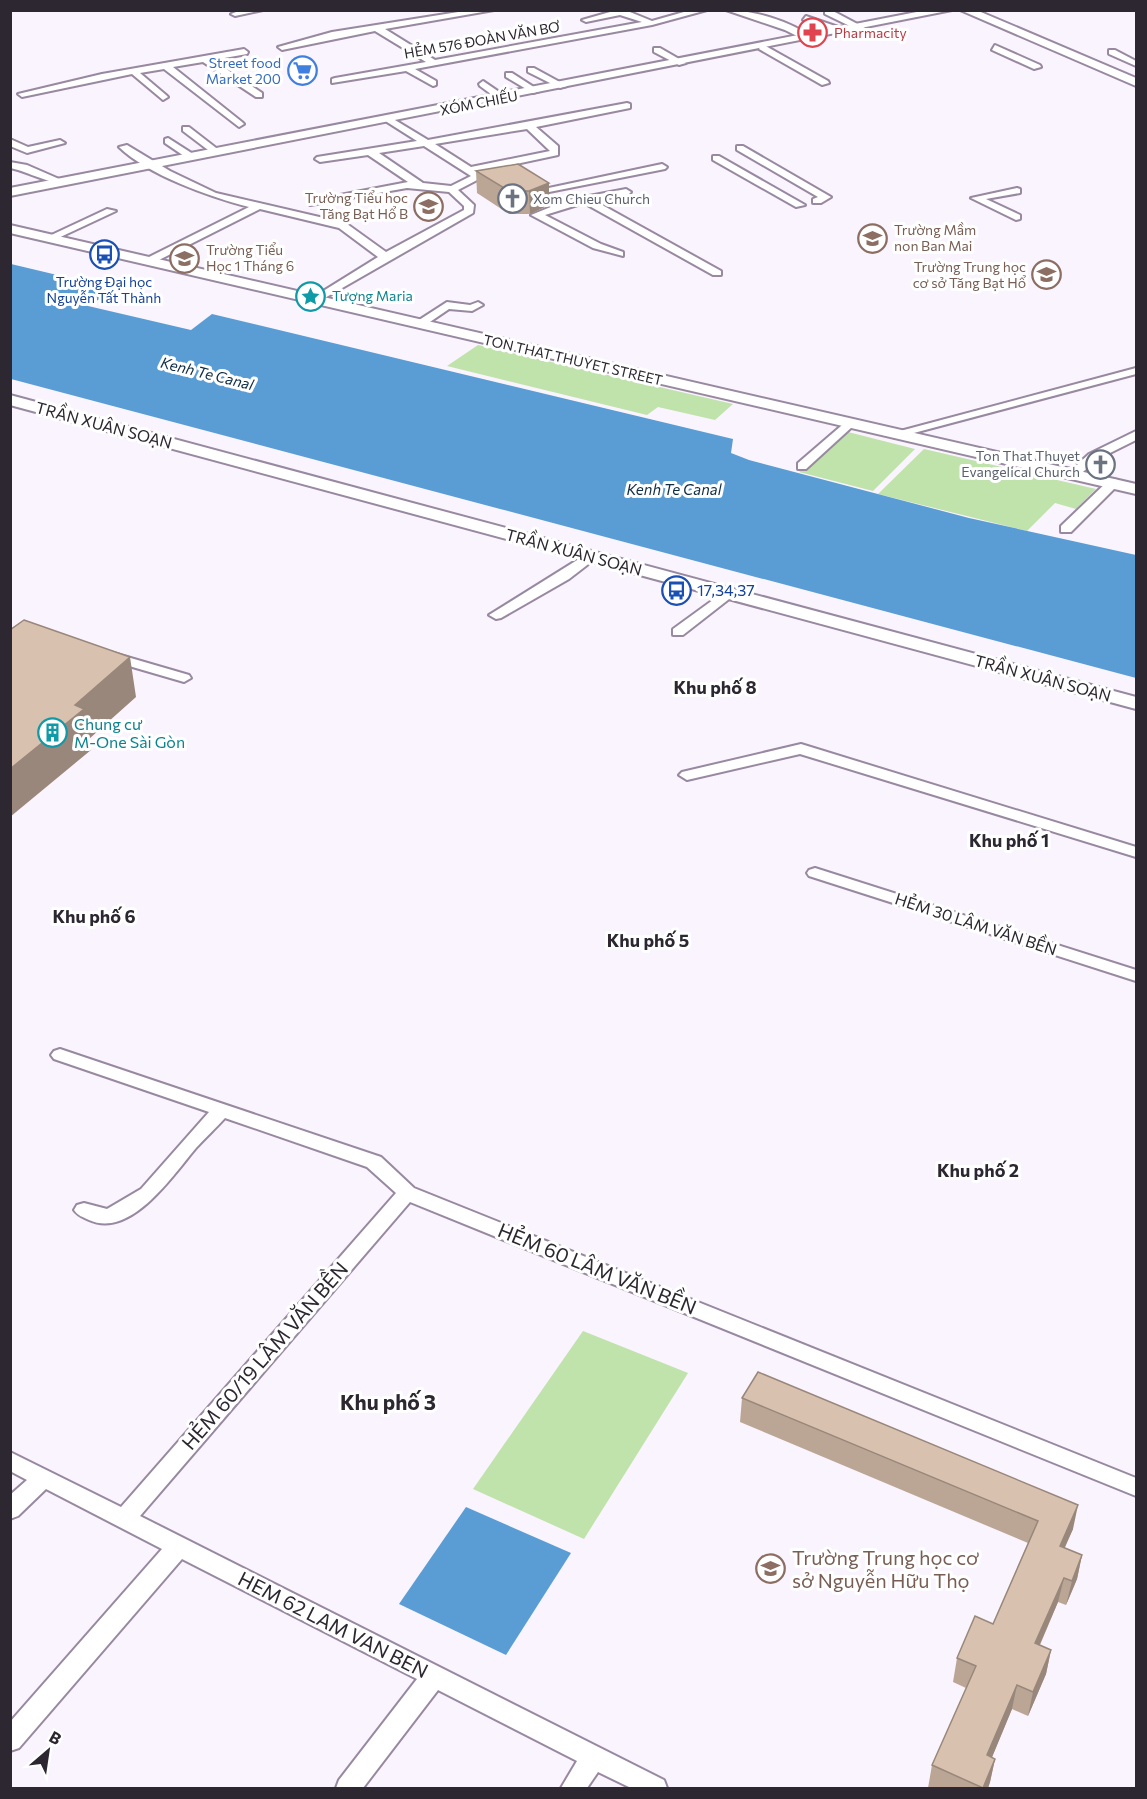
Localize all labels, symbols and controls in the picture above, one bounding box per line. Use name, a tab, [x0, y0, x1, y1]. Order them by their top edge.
street label: HẺM 576 ĐOÀN VĂN BƠ	[403, 17, 561, 62]
pharmacy icon: Pharmacity	[797, 17, 829, 49]
place label: Pharmacity	[834, 24, 907, 41]
place label: Street food Market 200	[206, 54, 281, 87]
supermarket icon: Street food Market 200	[286, 55, 318, 87]
street label: XÓM CHIẾU	[438, 86, 519, 118]
church icon: Xom Chieu Church	[496, 183, 528, 215]
place label: Trường Tiểu học Tăng Bạt Hổ B	[305, 189, 408, 222]
school or university icon: Trường Tiểu học Tăng Bạt Hổ B	[413, 190, 445, 222]
place label: Xom Chieu Church	[533, 190, 650, 207]
place label: Trường Mầm non Ban Mai	[894, 221, 976, 254]
school or university icon: Trường Mầm non Ban Mai	[857, 222, 889, 254]
bus stop icon: Trường Đại học Nguyễn Tất Thành	[88, 239, 120, 271]
place label: Trường Tiểu Học 1 Tháng 6	[206, 241, 294, 274]
school or university icon: Trường Tiểu Học 1 Tháng 6	[169, 242, 201, 274]
place label: Trường Trung học cơ sở Tăng Bạt Hổ	[913, 258, 1027, 291]
school or university icon: Trường Trung học cơ sở Tăng Bạt Hổ	[1031, 259, 1063, 291]
place label: Trường Đại học Nguyễn Tất Thành	[47, 273, 161, 306]
place icon: Tượng Maria	[295, 280, 327, 312]
place label: Tượng Maria	[332, 287, 413, 304]
street label: TON THAT THUYET STREET	[482, 331, 664, 388]
water label: Kenh Te Canal	[159, 353, 257, 394]
street label: TRẦN XUÂN SOẠN	[34, 395, 175, 452]
place label: Ton That Thuyet Evangelical Church	[961, 447, 1080, 480]
church icon: Ton That Thuyet Evangelical Church	[1085, 448, 1117, 480]
water label: Kenh Te Canal	[627, 480, 723, 498]
street label: TRẦN XUÂN SOẠN	[504, 522, 645, 579]
bus stop icon: 17,34,37	[660, 574, 692, 606]
place label: 17,34,37	[697, 580, 755, 599]
street label: TRẦN XUÂN SOẠN	[973, 648, 1114, 705]
district label: Khu phố 8	[673, 676, 757, 698]
place label: Chung cư M-One Sài Gòn	[74, 714, 185, 751]
building icon: Chung cư M-One Sài Gòn	[37, 717, 69, 749]
district label: Khu phố 1	[969, 829, 1049, 851]
street label: HẺM 30 LÂM VĂN BỀN	[893, 886, 1060, 959]
district label: Khu phố 6	[52, 905, 136, 927]
district label: Khu phố 5	[607, 929, 689, 951]
district label: Khu phố 2	[937, 1159, 1019, 1181]
street label: HẺM 60 LÂM VĂN BỀN	[495, 1215, 701, 1319]
street label: HẺM 60/19 LÂM VĂN BỀN	[175, 1255, 352, 1454]
district label: Khu phố 3	[340, 1389, 436, 1414]
place label: Trường Trung học cơ sở Nguyễn Hữu Thọ	[792, 1545, 979, 1592]
school or university icon: Trường Trung học cơ sở Nguyễn Hữu Thọ	[755, 1553, 787, 1585]
street label: HEM 62 LAM VAN BEN	[234, 1566, 432, 1682]
north arrow	[18, 1721, 78, 1781]
text: B	[46, 1727, 65, 1749]

